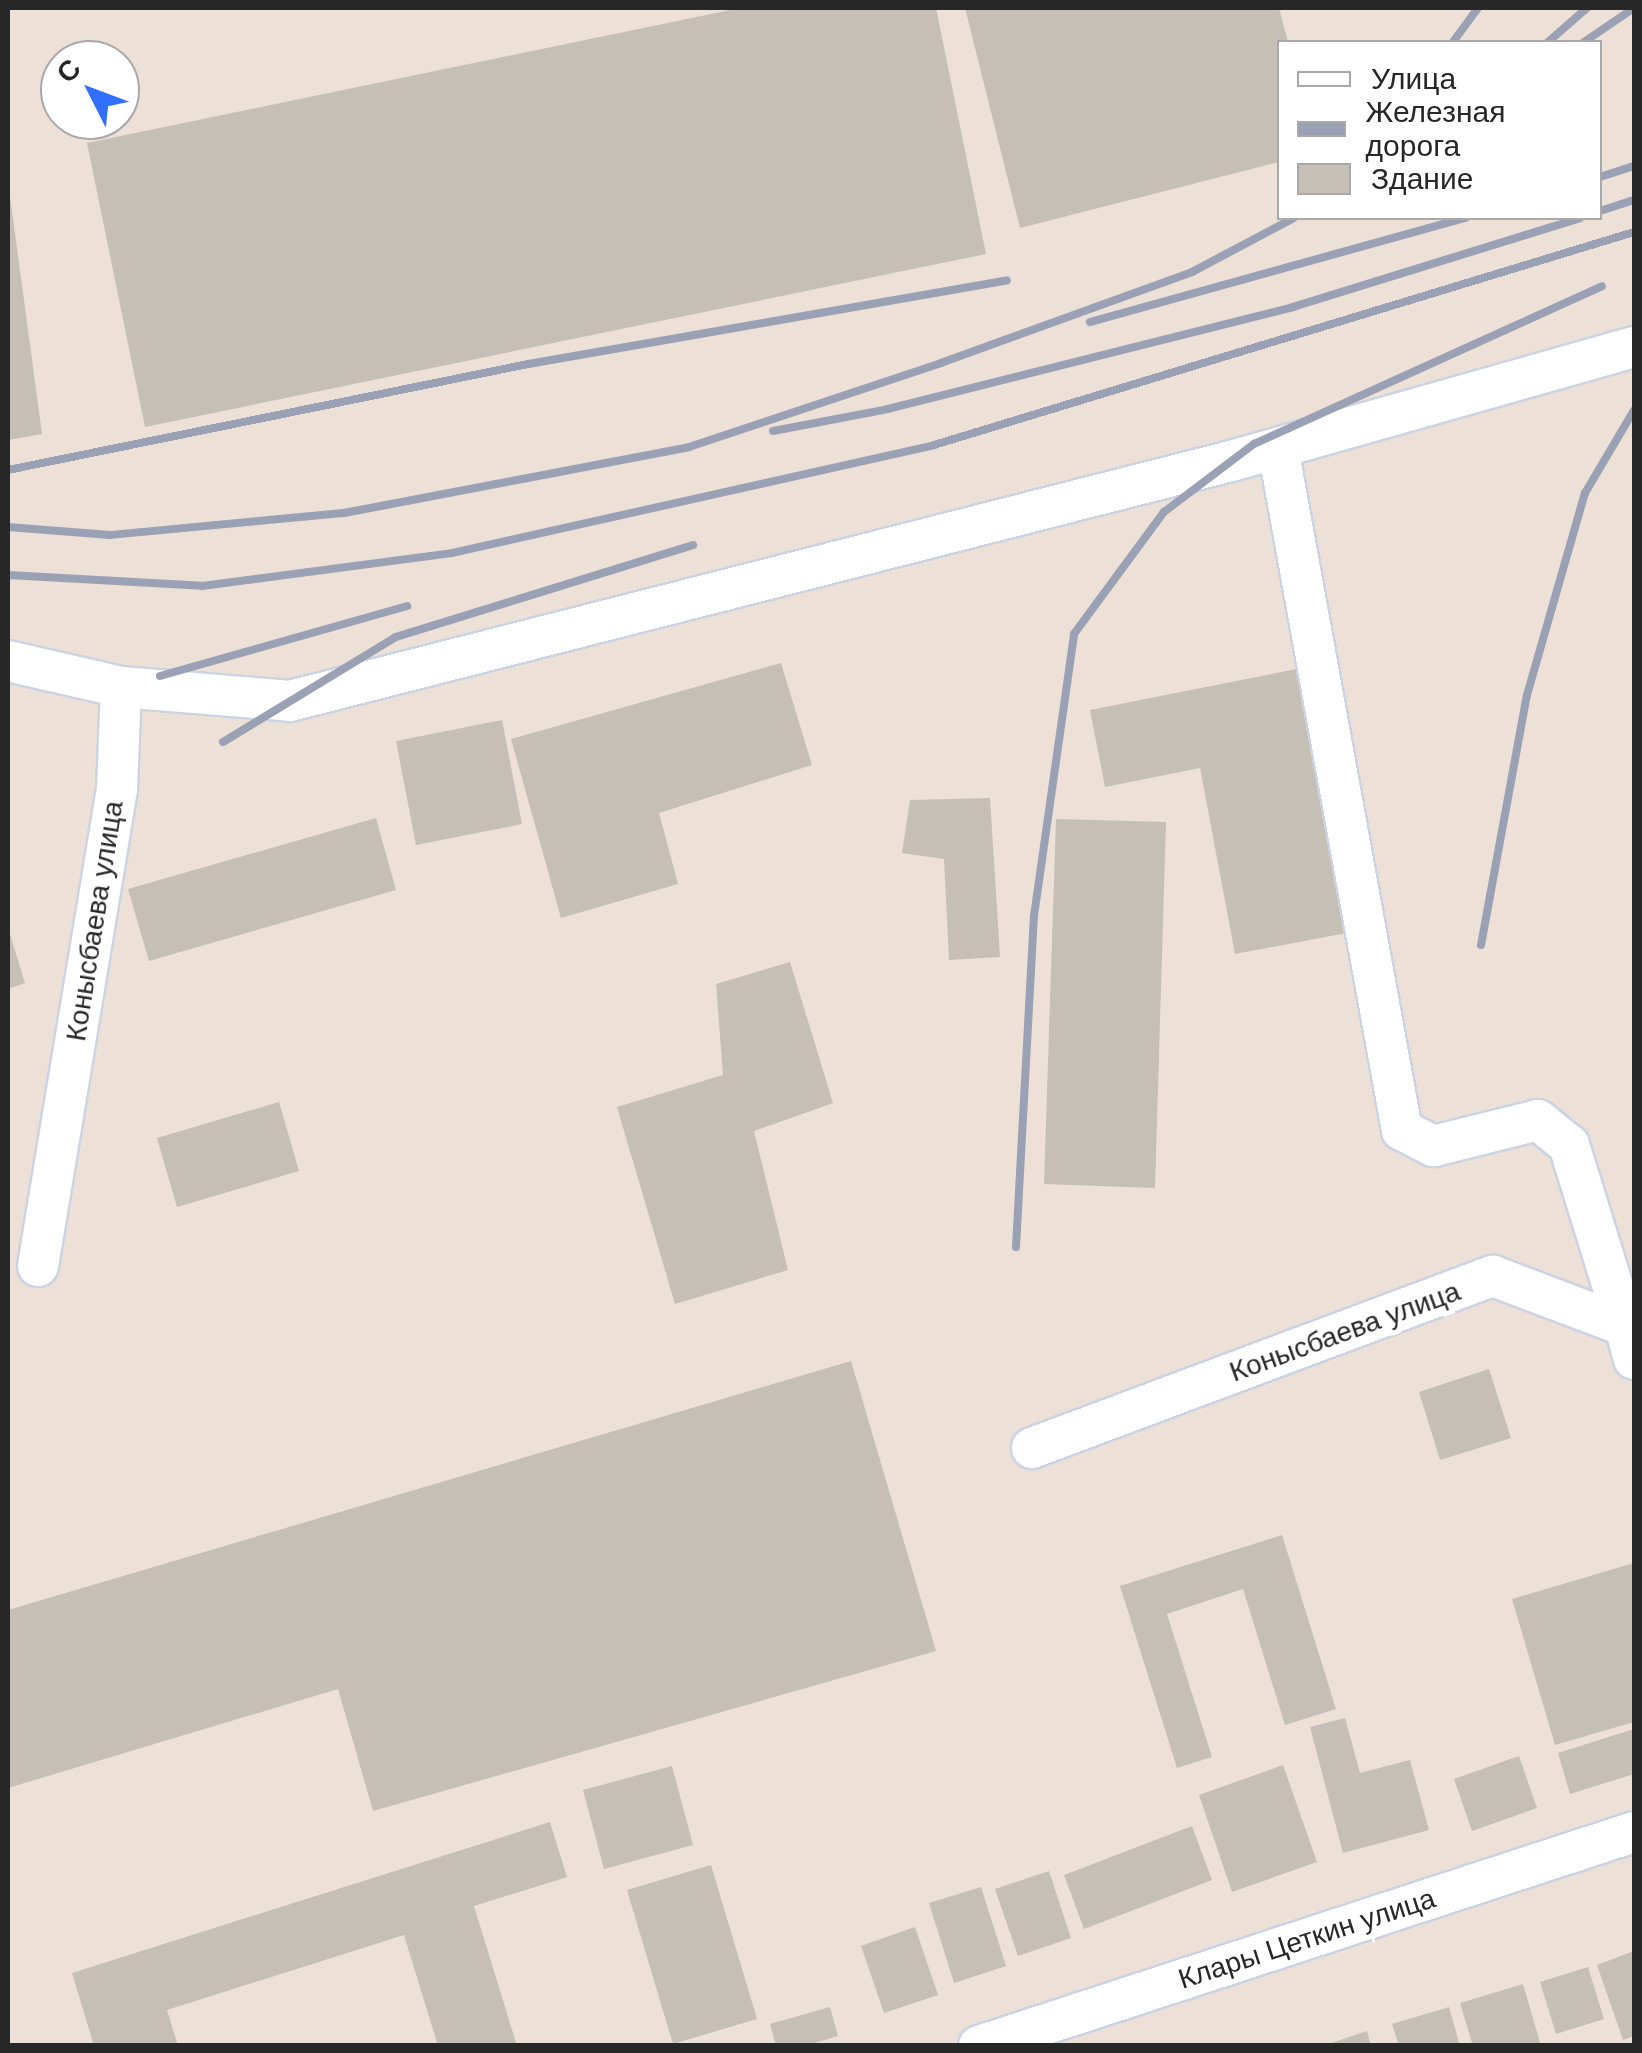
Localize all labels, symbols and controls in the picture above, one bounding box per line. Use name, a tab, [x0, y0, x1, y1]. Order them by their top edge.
north arrow	[40, 40, 140, 140]
legend	[1277, 40, 1602, 220]
text: С	[51, 53, 87, 89]
text: Улица	[1371, 62, 1456, 95]
text: Железная дорога	[1366, 95, 1505, 162]
text: Здание	[1371, 162, 1473, 195]
street label: Конысбаева улица	[59, 798, 131, 1044]
street label: Конысбаева улица	[1225, 1275, 1465, 1389]
street label: Клары Цеткин улица	[1174, 1882, 1440, 1996]

